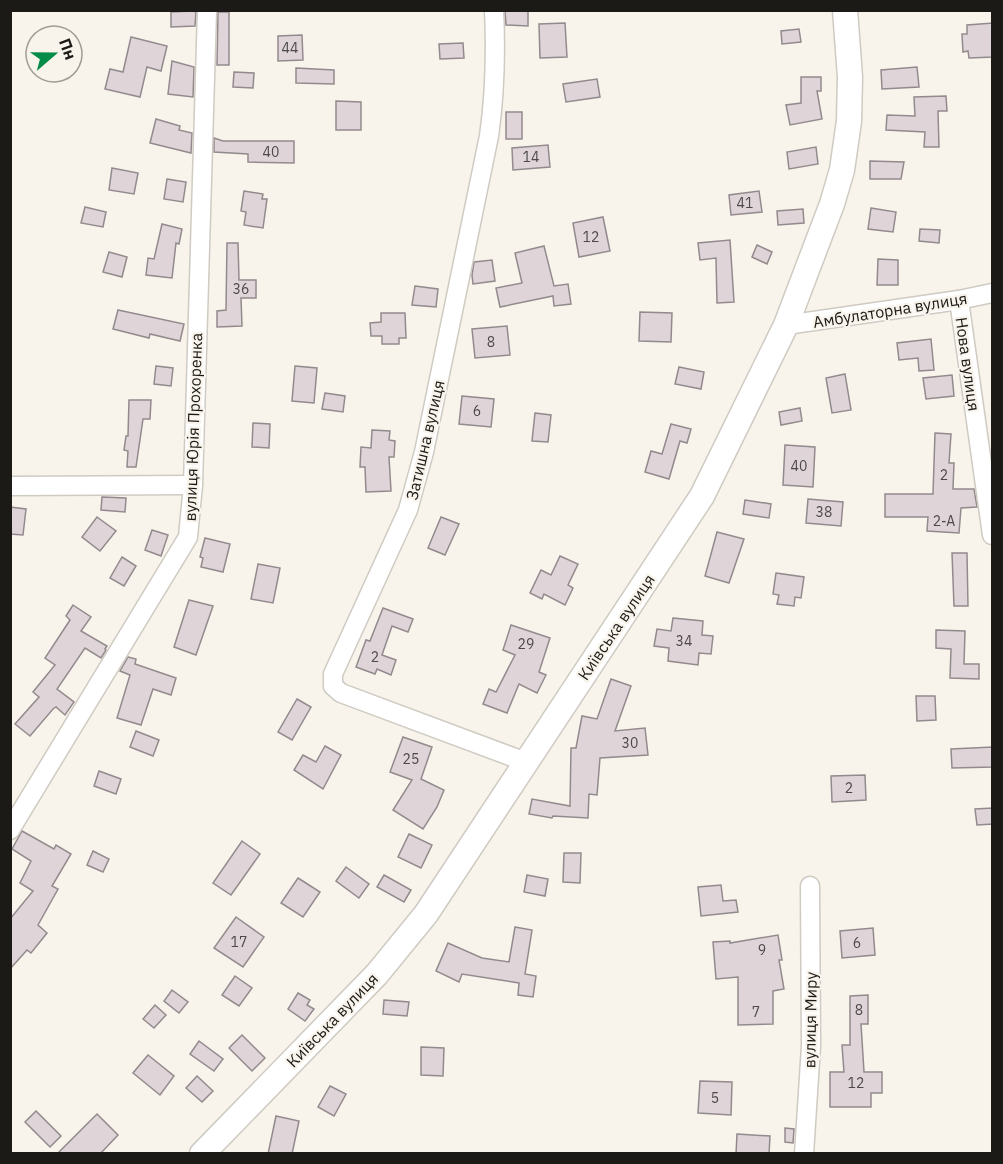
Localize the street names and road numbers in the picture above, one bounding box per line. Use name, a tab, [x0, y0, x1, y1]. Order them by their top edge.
street label: Амбулаторна вулиця	[811, 288, 969, 332]
street label: Нова вулиця	[952, 316, 984, 412]
street label: вулиця Юрія Прохоренка	[180, 332, 206, 522]
street label: Затишна вулиця	[401, 378, 449, 502]
street label: Київська вулиця	[573, 570, 659, 684]
street label: Київська вулиця	[282, 969, 382, 1071]
street label: вулиця Миру	[799, 972, 821, 1068]

